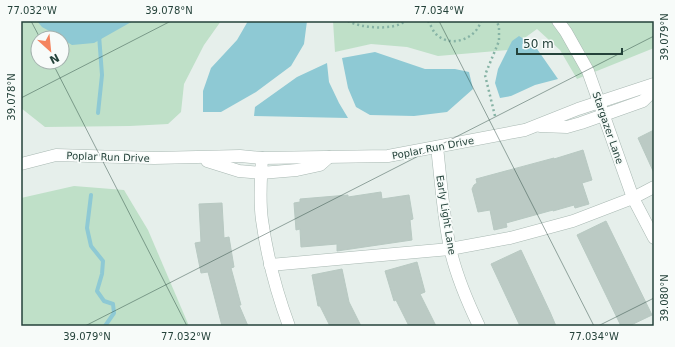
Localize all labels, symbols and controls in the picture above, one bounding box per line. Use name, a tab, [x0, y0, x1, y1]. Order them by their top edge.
text: 77.032°W	[7, 5, 57, 16]
text: 39.078°N	[145, 5, 193, 16]
text: 77.034°W	[414, 5, 464, 16]
text: 39.079°N	[659, 13, 670, 61]
north arrow	[30, 30, 70, 70]
scale bar	[517, 30, 622, 56]
text: 50 m	[523, 37, 554, 51]
text: N	[47, 51, 61, 66]
text: 39.078°N	[6, 73, 17, 121]
street label: Stargazer Lane	[590, 90, 626, 166]
street label: Poplar Run Drive	[391, 135, 475, 161]
street label: Poplar Run Drive	[66, 150, 150, 164]
street label: Early Light Lane	[434, 174, 458, 256]
text: 39.080°N	[659, 274, 670, 322]
text: 39.079°N	[63, 331, 111, 342]
text: 77.032°W	[161, 331, 211, 342]
text: 77.034°W	[569, 331, 619, 342]

